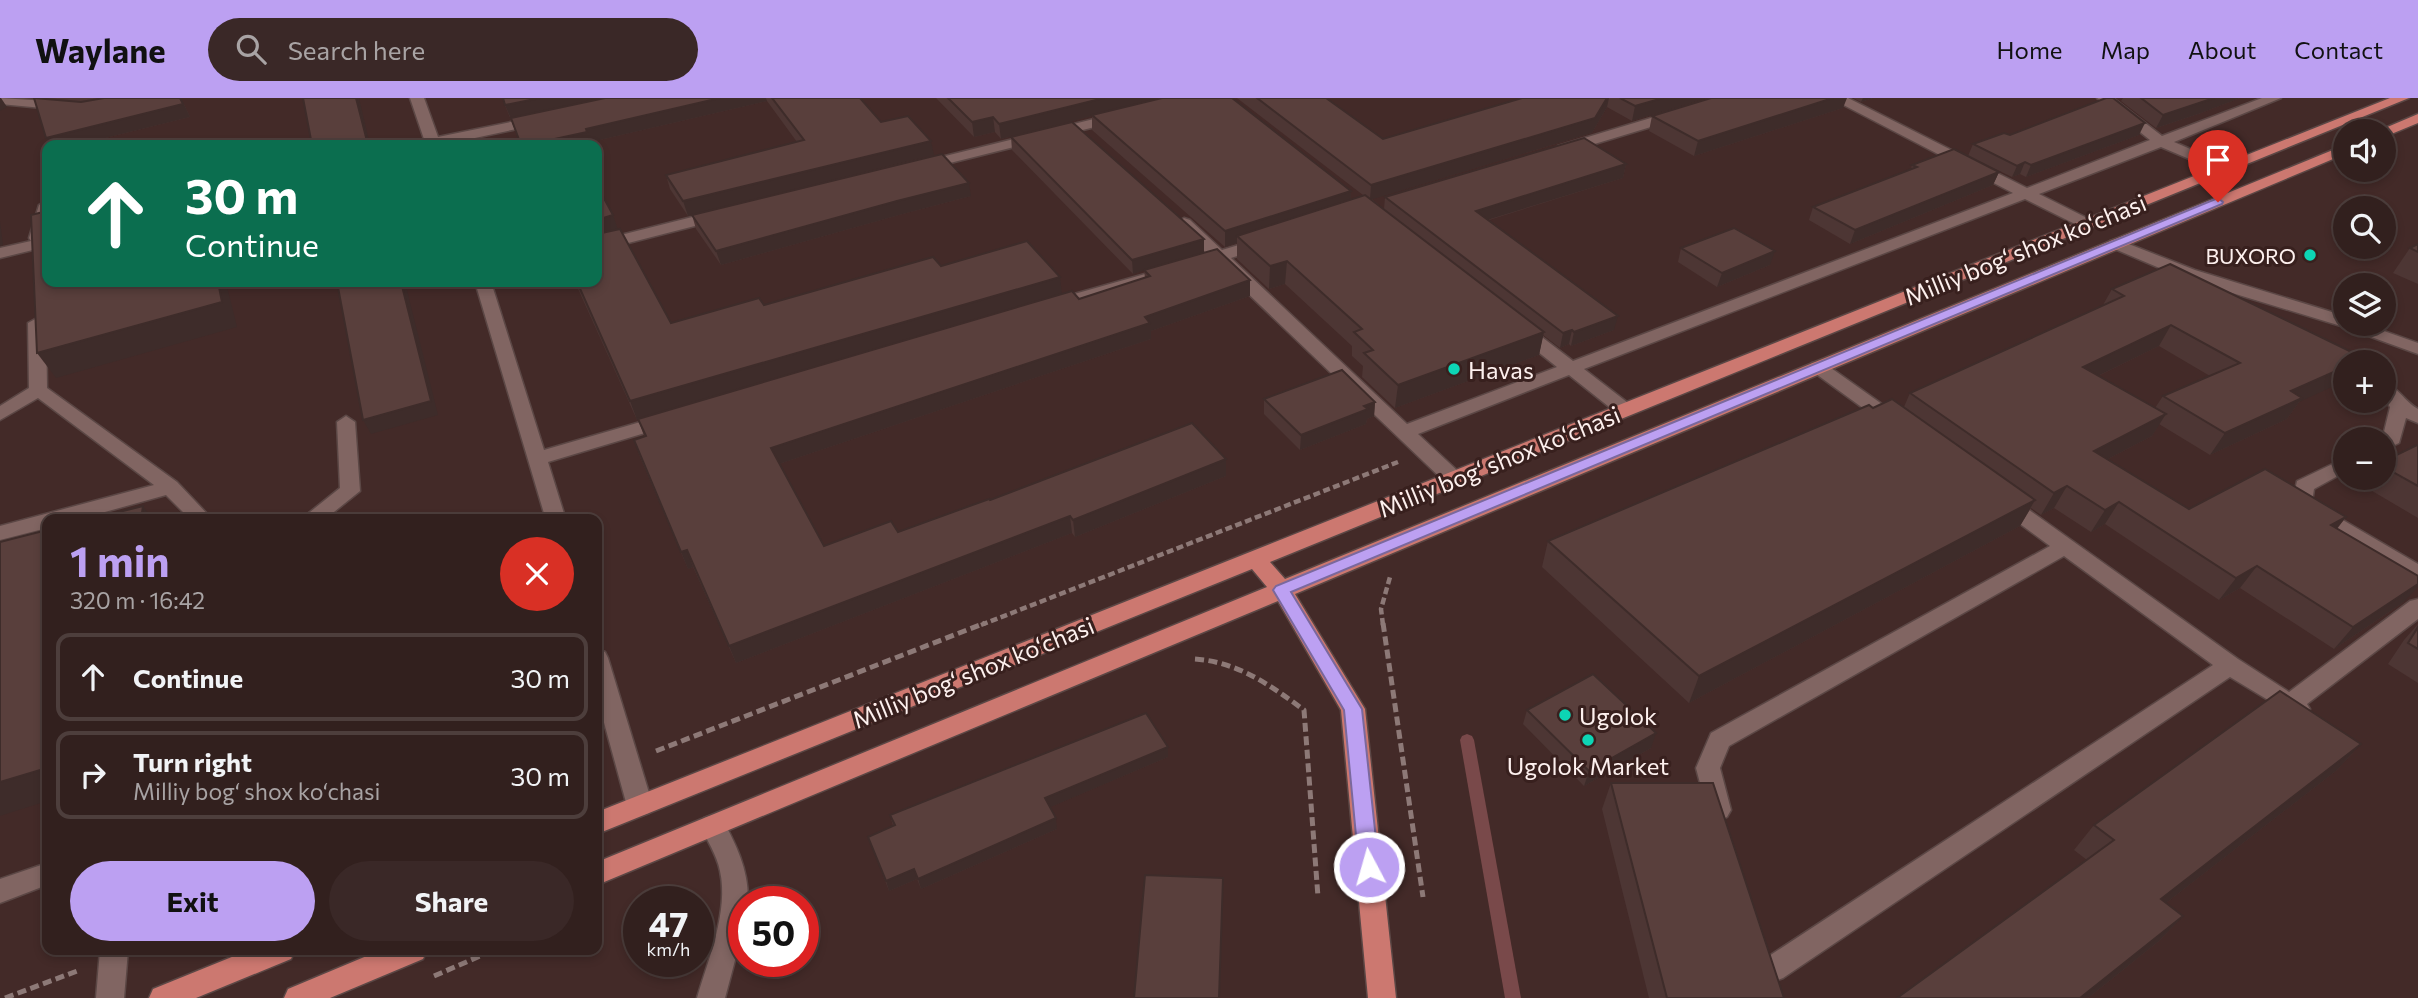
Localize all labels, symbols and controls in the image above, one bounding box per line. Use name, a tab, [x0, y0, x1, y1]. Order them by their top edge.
search box	[208, 18, 698, 81]
text: Waylane	[35, 29, 166, 70]
icon: search	[232, 30, 270, 68]
text: Search here	[288, 34, 425, 65]
text: Home	[1997, 35, 2063, 64]
text: Map	[2101, 35, 2150, 64]
text: About	[2188, 35, 2256, 64]
text: Contact	[2294, 35, 2383, 64]
map controls	[2333, 119, 2396, 490]
button: sound	[2333, 119, 2396, 182]
pin	[2188, 130, 2248, 202]
icon: arrive	[2199, 141, 2237, 179]
text: 30 m	[185, 164, 298, 224]
icon: ahead	[70, 168, 161, 259]
street label: Milliy bog‘ shox ko‘chasi	[1900, 187, 2150, 311]
button: search	[2333, 196, 2396, 259]
text: Continue	[185, 224, 319, 264]
place label: BUXORO	[2206, 243, 2296, 268]
marker: BUXORO	[2302, 247, 2318, 263]
button: layers	[2333, 273, 2396, 336]
button: +	[2333, 350, 2396, 413]
place label: Havas	[1468, 355, 1534, 384]
marker: Havas	[1446, 361, 1462, 377]
street label: Milliy bog‘ shox ko‘chasi	[1374, 399, 1624, 523]
button: −	[2333, 427, 2396, 490]
text: 1 min	[70, 534, 170, 586]
button: close	[500, 537, 574, 611]
text: 320 m · 16:42	[70, 586, 205, 614]
street label: Milliy bog‘ shox ko‘chasi	[848, 610, 1098, 734]
icon: ahead	[74, 658, 112, 696]
text: Continue	[133, 662, 243, 693]
text: 30 m	[511, 662, 570, 693]
place label: Ugolok	[1579, 701, 1657, 730]
marker: Ugolok	[1557, 707, 1573, 723]
marker: Ugolok Market	[1580, 732, 1596, 748]
text: Turn right	[133, 746, 252, 777]
place label: Ugolok Market	[1507, 751, 1669, 780]
icon: right	[74, 756, 112, 794]
text: 30 m	[511, 760, 570, 791]
text: Milliy bog‘ shox ko‘chasi	[133, 777, 380, 805]
position arrow	[1332, 830, 1406, 904]
button: Exit	[70, 861, 315, 941]
button: Share	[329, 861, 574, 941]
speed limit sign: 50	[728, 886, 819, 977]
text: 47	[648, 901, 689, 944]
text: km/h	[647, 938, 690, 960]

